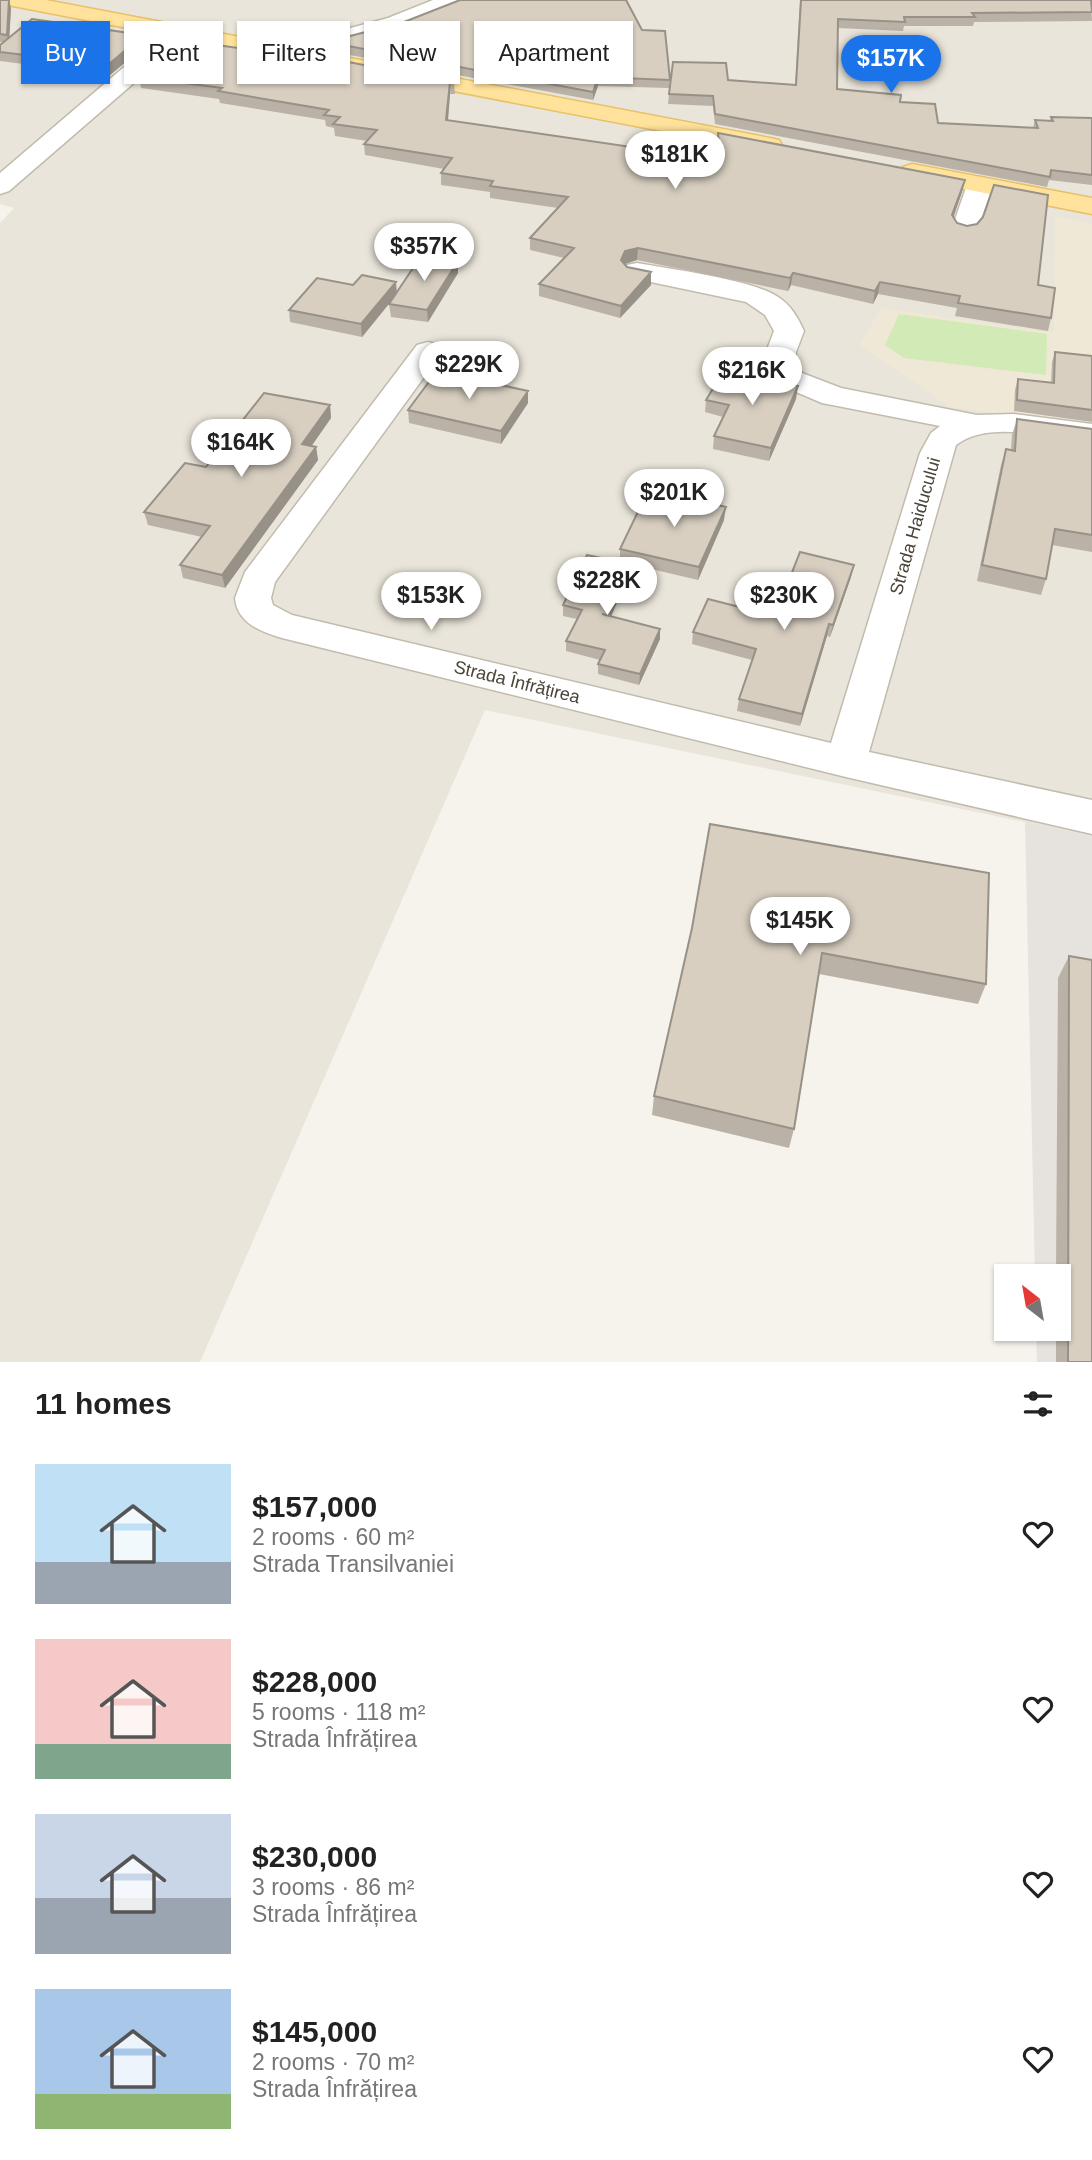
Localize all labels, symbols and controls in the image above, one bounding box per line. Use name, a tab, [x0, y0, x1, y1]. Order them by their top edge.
chip: Buy	[21, 21, 110, 84]
chip: Rent	[124, 21, 223, 84]
chip: Filters	[237, 21, 350, 84]
chip: New	[364, 21, 460, 84]
chip: Apartment	[474, 21, 633, 84]
pin: $157K	[842, 36, 940, 95]
text: $157K	[857, 45, 925, 71]
pin: $181K	[626, 132, 724, 191]
text: $181K	[641, 141, 709, 167]
pin: $357K	[375, 224, 473, 283]
text: $357K	[390, 233, 458, 259]
pin: $229K	[420, 342, 518, 401]
pin: $216K	[703, 348, 801, 407]
text: $229K	[435, 351, 503, 377]
text: $216K	[718, 357, 786, 383]
pin: $164K	[192, 420, 290, 479]
text: $164K	[207, 429, 275, 455]
street label: Strada Haiducului	[886, 455, 944, 597]
pin: $201K	[625, 470, 723, 529]
text: $201K	[640, 479, 708, 505]
pin: $228K	[558, 558, 656, 617]
text: $228K	[573, 567, 641, 593]
pin: $153K	[382, 572, 480, 632]
pin: $230K	[735, 572, 833, 632]
text: $153K	[397, 582, 465, 608]
text: $230K	[750, 582, 818, 608]
street label: Strada Înfrățirea	[452, 657, 583, 708]
pin: $145K	[751, 898, 849, 957]
text: $145K	[766, 907, 834, 933]
north arrow	[994, 1264, 1071, 1340]
map controls	[994, 1264, 1071, 1341]
icon: filters	[1019, 1385, 1057, 1423]
text: 11 homes	[35, 1387, 172, 1420]
text: $157,000	[252, 1490, 377, 1523]
icon: home	[91, 1492, 175, 1576]
icon: heart	[1019, 1515, 1057, 1553]
text: 2 rooms · 60 m²	[252, 1524, 414, 1550]
text: Strada Transilvaniei	[252, 1551, 454, 1577]
text: $228,000	[252, 1665, 377, 1698]
icon: home	[91, 1667, 175, 1751]
icon: heart	[1019, 1690, 1057, 1728]
text: 5 rooms · 118 m²	[252, 1699, 425, 1725]
text: Strada Înfrățirea	[252, 1726, 417, 1752]
text: $230,000	[252, 1840, 377, 1873]
icon: home	[91, 1842, 175, 1926]
icon: heart	[1019, 1865, 1057, 1903]
text: 3 rooms · 86 m²	[252, 1874, 414, 1900]
text: Strada Înfrățirea	[252, 1901, 417, 1927]
text: $145,000	[252, 2015, 377, 2048]
icon: home	[91, 2017, 175, 2101]
icon: heart	[1019, 2040, 1057, 2078]
text: 2 rooms · 70 m²	[252, 2049, 414, 2075]
text: Strada Înfrățirea	[252, 2076, 417, 2102]

